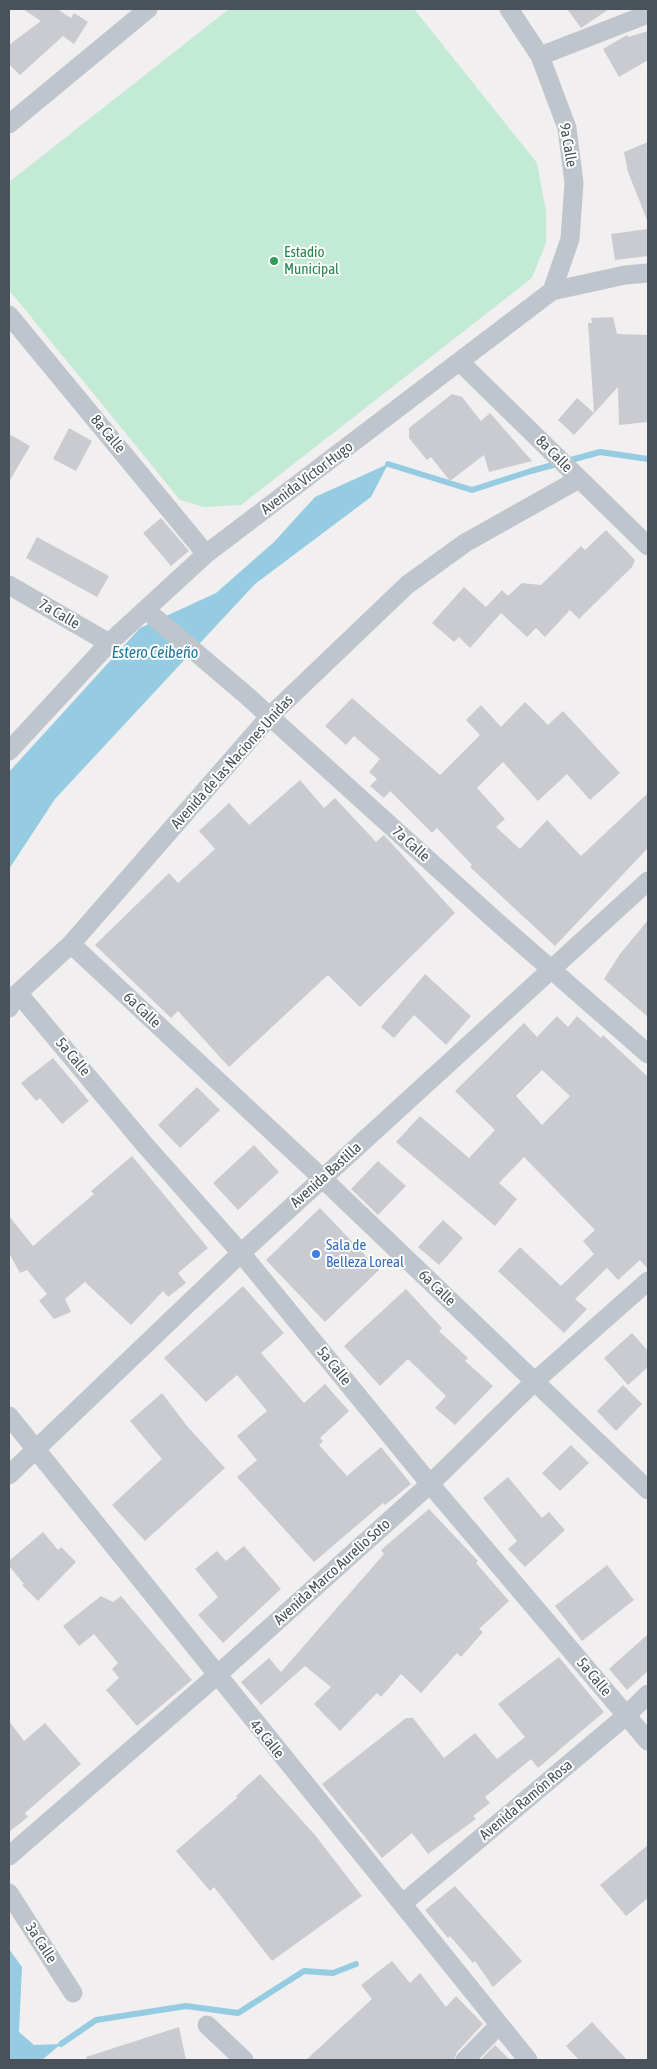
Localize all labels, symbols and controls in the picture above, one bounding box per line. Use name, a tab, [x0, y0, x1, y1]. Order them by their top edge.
street label: 9a Calle	[555, 122, 581, 168]
place label: Estadio Municipal	[284, 243, 339, 278]
marker: Estadio Municipal	[268, 255, 280, 267]
street label: 8a Calle	[87, 411, 129, 457]
street label: 8a Calle	[532, 432, 576, 476]
street label: Avenida Víctor Hugo	[258, 438, 356, 518]
street label: 7a Calle	[35, 595, 83, 633]
water label: Estero Ceibeño	[112, 643, 198, 663]
street label: Avenida de las Naciones Unidas	[167, 691, 297, 833]
street label: 7a Calle	[388, 822, 434, 866]
street label: 6a Calle	[120, 988, 164, 1032]
street label: 5a Calle	[52, 1034, 94, 1080]
street label: Avenida Bastilla	[287, 1138, 365, 1212]
place label: Sala de Belleza Loreal	[326, 1236, 404, 1271]
marker: Sala de Belleza Loreal	[310, 1248, 322, 1260]
street label: 6a Calle	[415, 1266, 459, 1310]
street label: 5a Calle	[313, 1343, 355, 1389]
street label: Avenida Marco Aurelio Soto	[270, 1515, 394, 1629]
street label: 5a Calle	[573, 1654, 615, 1700]
street label: 4a Calle	[246, 1716, 288, 1762]
street label: Avenida Ramón Rosa	[476, 1756, 576, 1844]
street label: 3a Calle	[21, 1919, 61, 1967]

